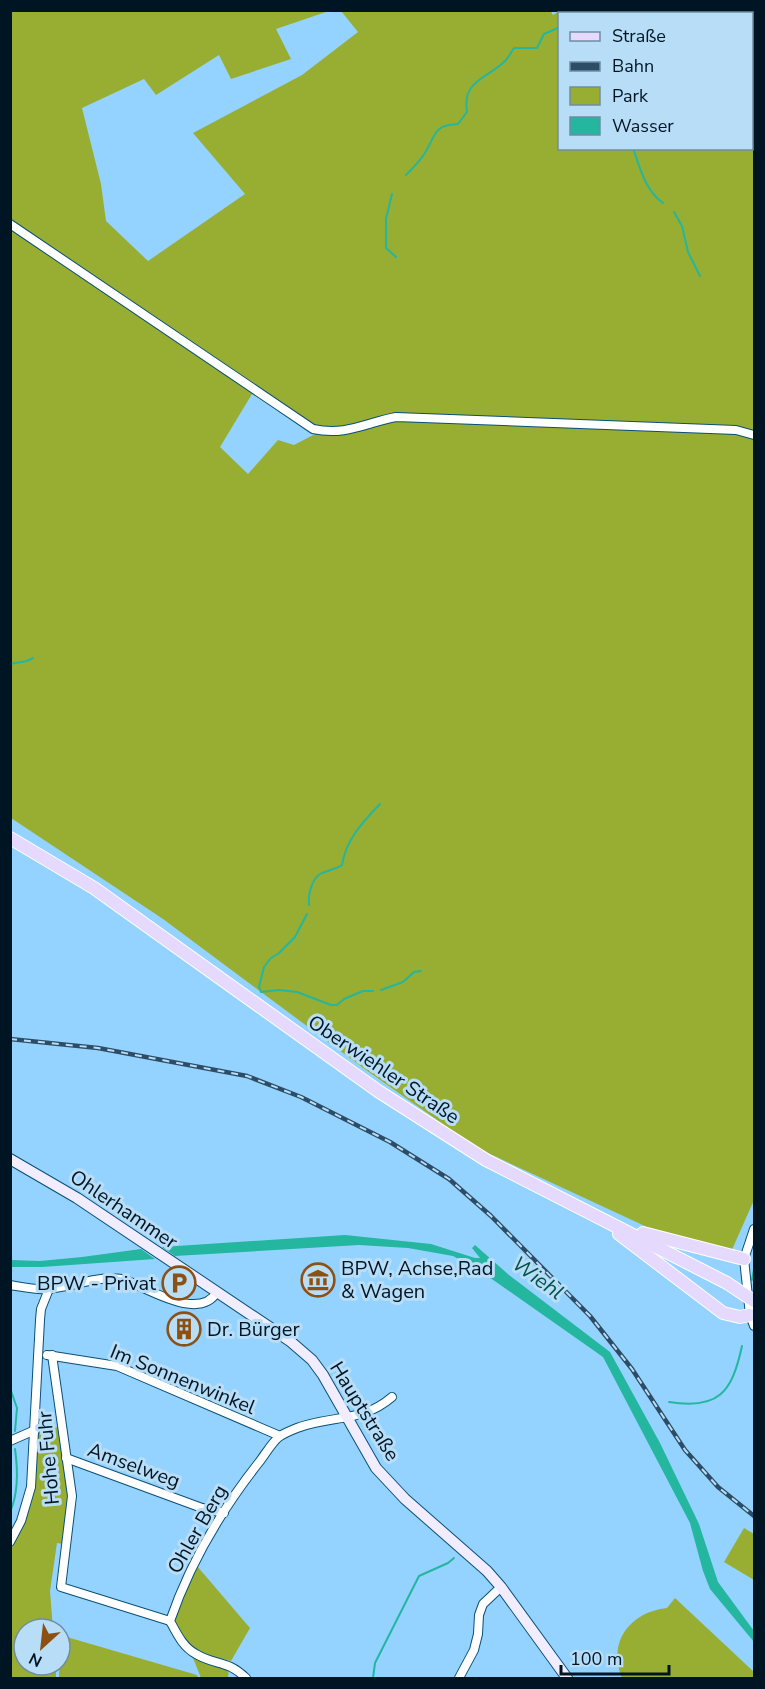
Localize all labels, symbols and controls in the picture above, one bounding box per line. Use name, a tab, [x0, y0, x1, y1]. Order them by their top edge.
legend	[558, 12, 753, 150]
text: Straße	[612, 24, 666, 48]
text: Bahn	[612, 54, 654, 78]
text: Park	[612, 84, 649, 108]
text: Wasser	[612, 114, 674, 138]
street label: Oberwiehler Straße	[303, 1009, 465, 1130]
street label: Ohlerhammer	[65, 1163, 183, 1255]
water label: Wiehl	[507, 1250, 569, 1306]
place label: BPW, Achse,Rad & Wagen	[341, 1255, 493, 1305]
museum icon: BPW, Achse,Rad & Wagen	[300, 1262, 336, 1298]
parking icon: BPW - Privat	[161, 1265, 197, 1301]
place label: BPW - Privat	[37, 1270, 157, 1297]
building icon: Dr. Bürger	[166, 1311, 202, 1347]
place label: Dr. Bürger	[207, 1316, 300, 1343]
street label: Im Sonnenwinkel	[106, 1338, 260, 1421]
street label: Hauptstraße	[323, 1356, 406, 1466]
street label: Hohe Fuhr	[31, 1410, 66, 1506]
street label: Amselweg	[84, 1436, 184, 1495]
street label: Ohler Berg	[161, 1480, 234, 1579]
north arrow	[12, 1617, 72, 1677]
scale bar	[561, 1638, 669, 1676]
text: N	[25, 1647, 46, 1672]
text: 100 m	[570, 1647, 622, 1671]

